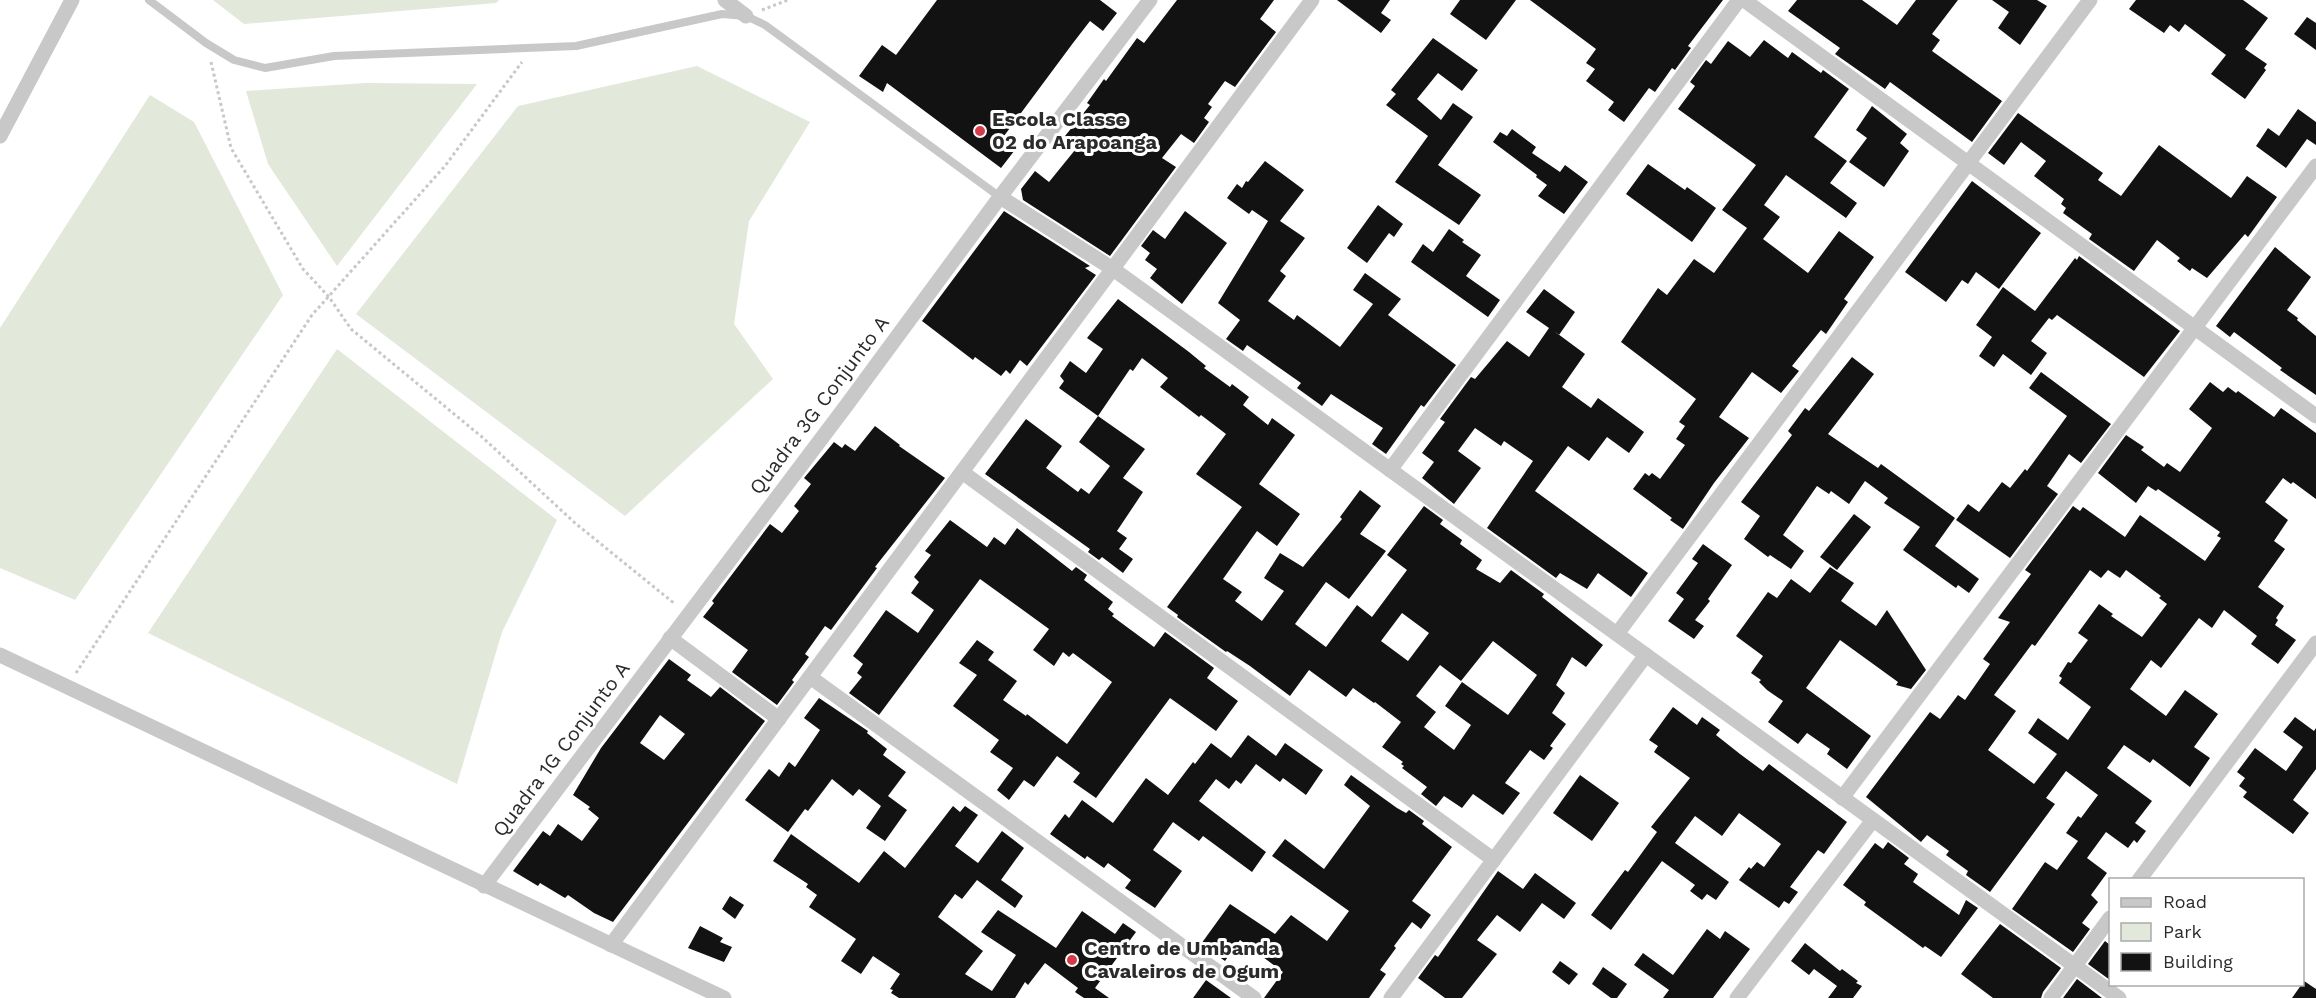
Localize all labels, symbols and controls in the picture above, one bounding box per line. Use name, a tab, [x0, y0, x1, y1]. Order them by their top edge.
place label: Escola Classe 02 do Arapoanga	[992, 107, 1158, 154]
marker: Escola Classe 02 do Arapoanga	[973, 124, 987, 138]
street label: Quadra 3G Conjunto A	[744, 311, 894, 499]
street label: Quadra 1G Conjunto A	[487, 657, 635, 841]
legend	[2109, 878, 2304, 986]
text: Road	[2163, 891, 2207, 912]
text: Park	[2163, 921, 2202, 942]
place label: Centro de Umbanda Cavaleiros de Ogum	[1084, 936, 1280, 983]
text: Building	[2163, 951, 2233, 972]
marker: Centro de Umbanda Cavaleiros de Ogum	[1065, 953, 1079, 967]

